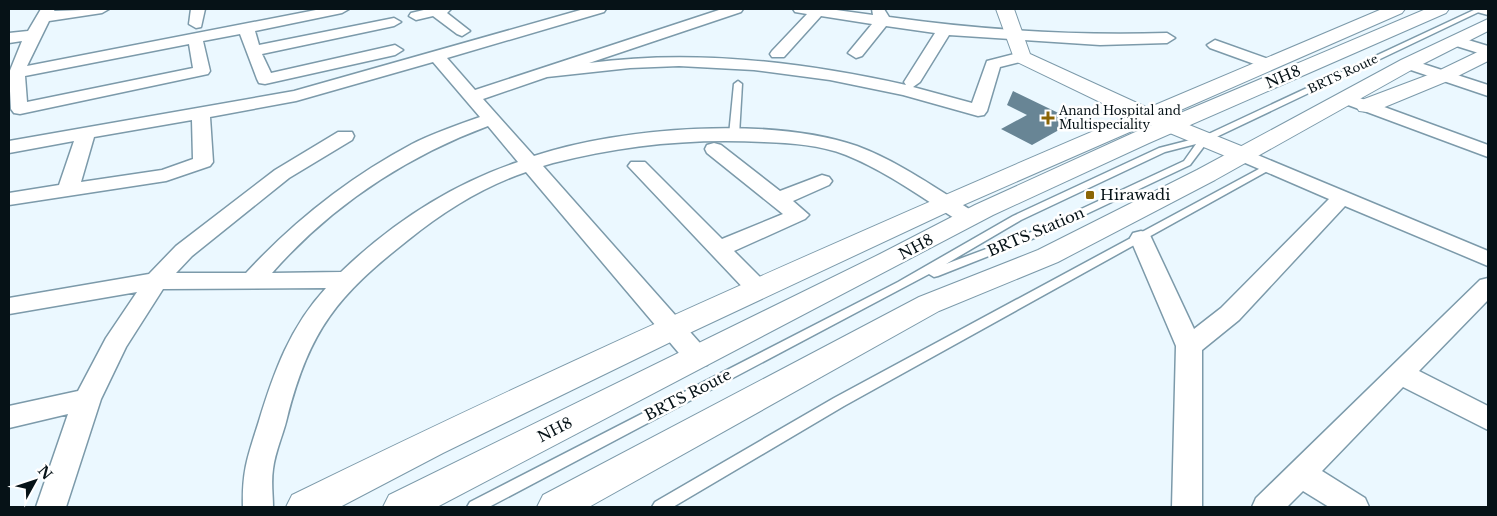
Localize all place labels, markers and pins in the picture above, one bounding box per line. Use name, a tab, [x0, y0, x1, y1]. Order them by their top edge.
place label: Anand Hospital and Multispeciality	[1058, 103, 1181, 132]
marker: Anand Hospital and Multispeciality	[1041, 111, 1055, 125]
place label: Hirawadi	[1100, 185, 1170, 204]
marker: Hirawadi	[1084, 189, 1096, 201]

